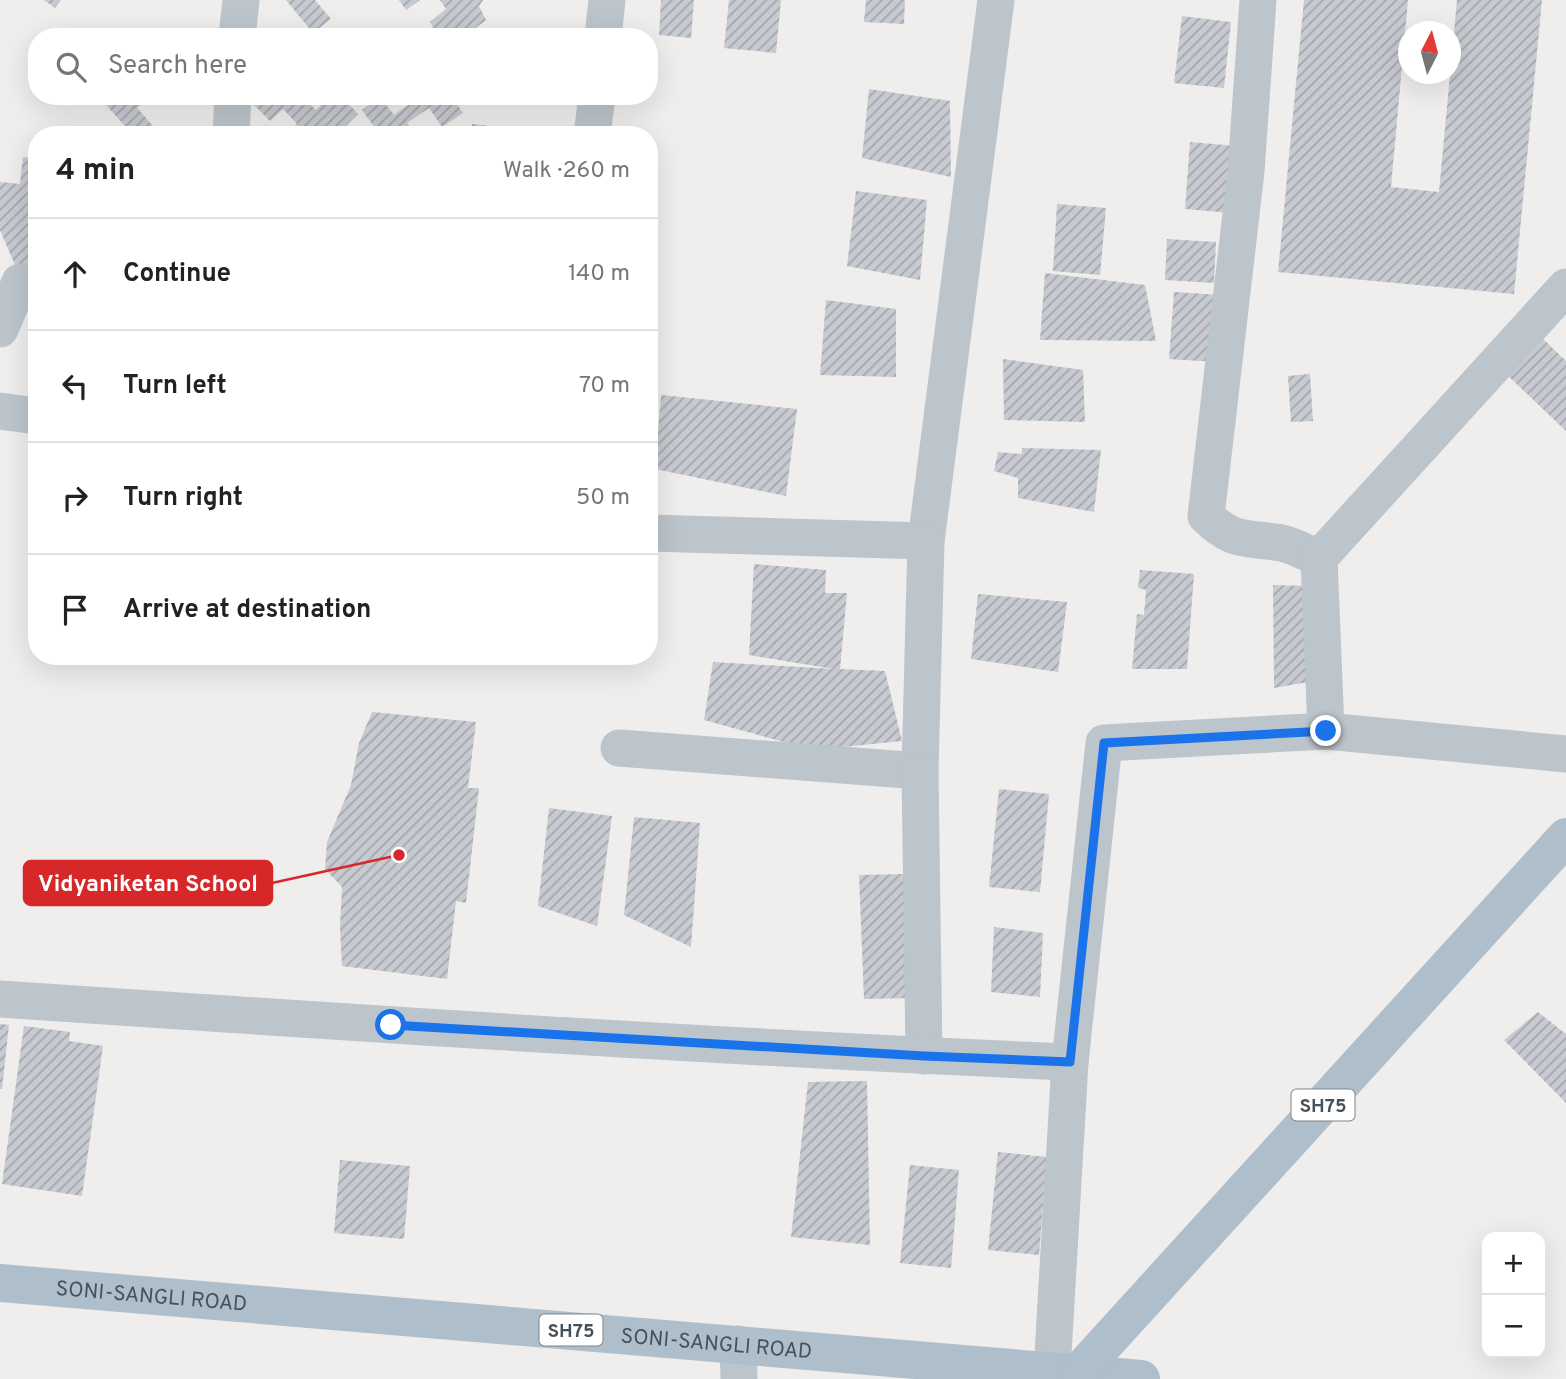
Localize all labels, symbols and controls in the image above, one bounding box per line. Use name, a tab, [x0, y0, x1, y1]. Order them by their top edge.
north arrow	[1398, 21, 1461, 84]
search box	[28, 28, 658, 105]
icon: search	[52, 48, 90, 86]
text: Search here	[108, 50, 247, 83]
text: 4 min	[56, 153, 135, 190]
text: Walk · 260 m	[503, 157, 630, 186]
icon: ahead	[56, 255, 94, 293]
text: Continue	[123, 258, 231, 291]
text: 140 m	[568, 260, 630, 289]
icon: left	[56, 367, 94, 405]
text: Turn left	[123, 370, 227, 403]
text: 70 m	[579, 372, 630, 401]
icon: right	[56, 479, 94, 517]
text: Turn right	[123, 482, 243, 515]
text: 50 m	[576, 484, 630, 513]
icon: arrive	[56, 591, 94, 629]
text: Arrive at destination	[123, 594, 371, 627]
route end	[1310, 715, 1341, 746]
callout: Vidyaniketan School	[24, 861, 272, 905]
text: Vidyaniketan School	[38, 871, 258, 900]
route start	[375, 1009, 406, 1040]
road number: SH75	[1292, 1090, 1354, 1120]
map controls	[1482, 1232, 1545, 1358]
button: +	[1482, 1232, 1545, 1295]
street label: SONI-SANGLI ROAD	[55, 1276, 248, 1319]
button: −	[1482, 1295, 1545, 1358]
road number: SH75	[540, 1314, 602, 1346]
street label: SONI-SANGLI ROAD	[620, 1323, 813, 1366]

